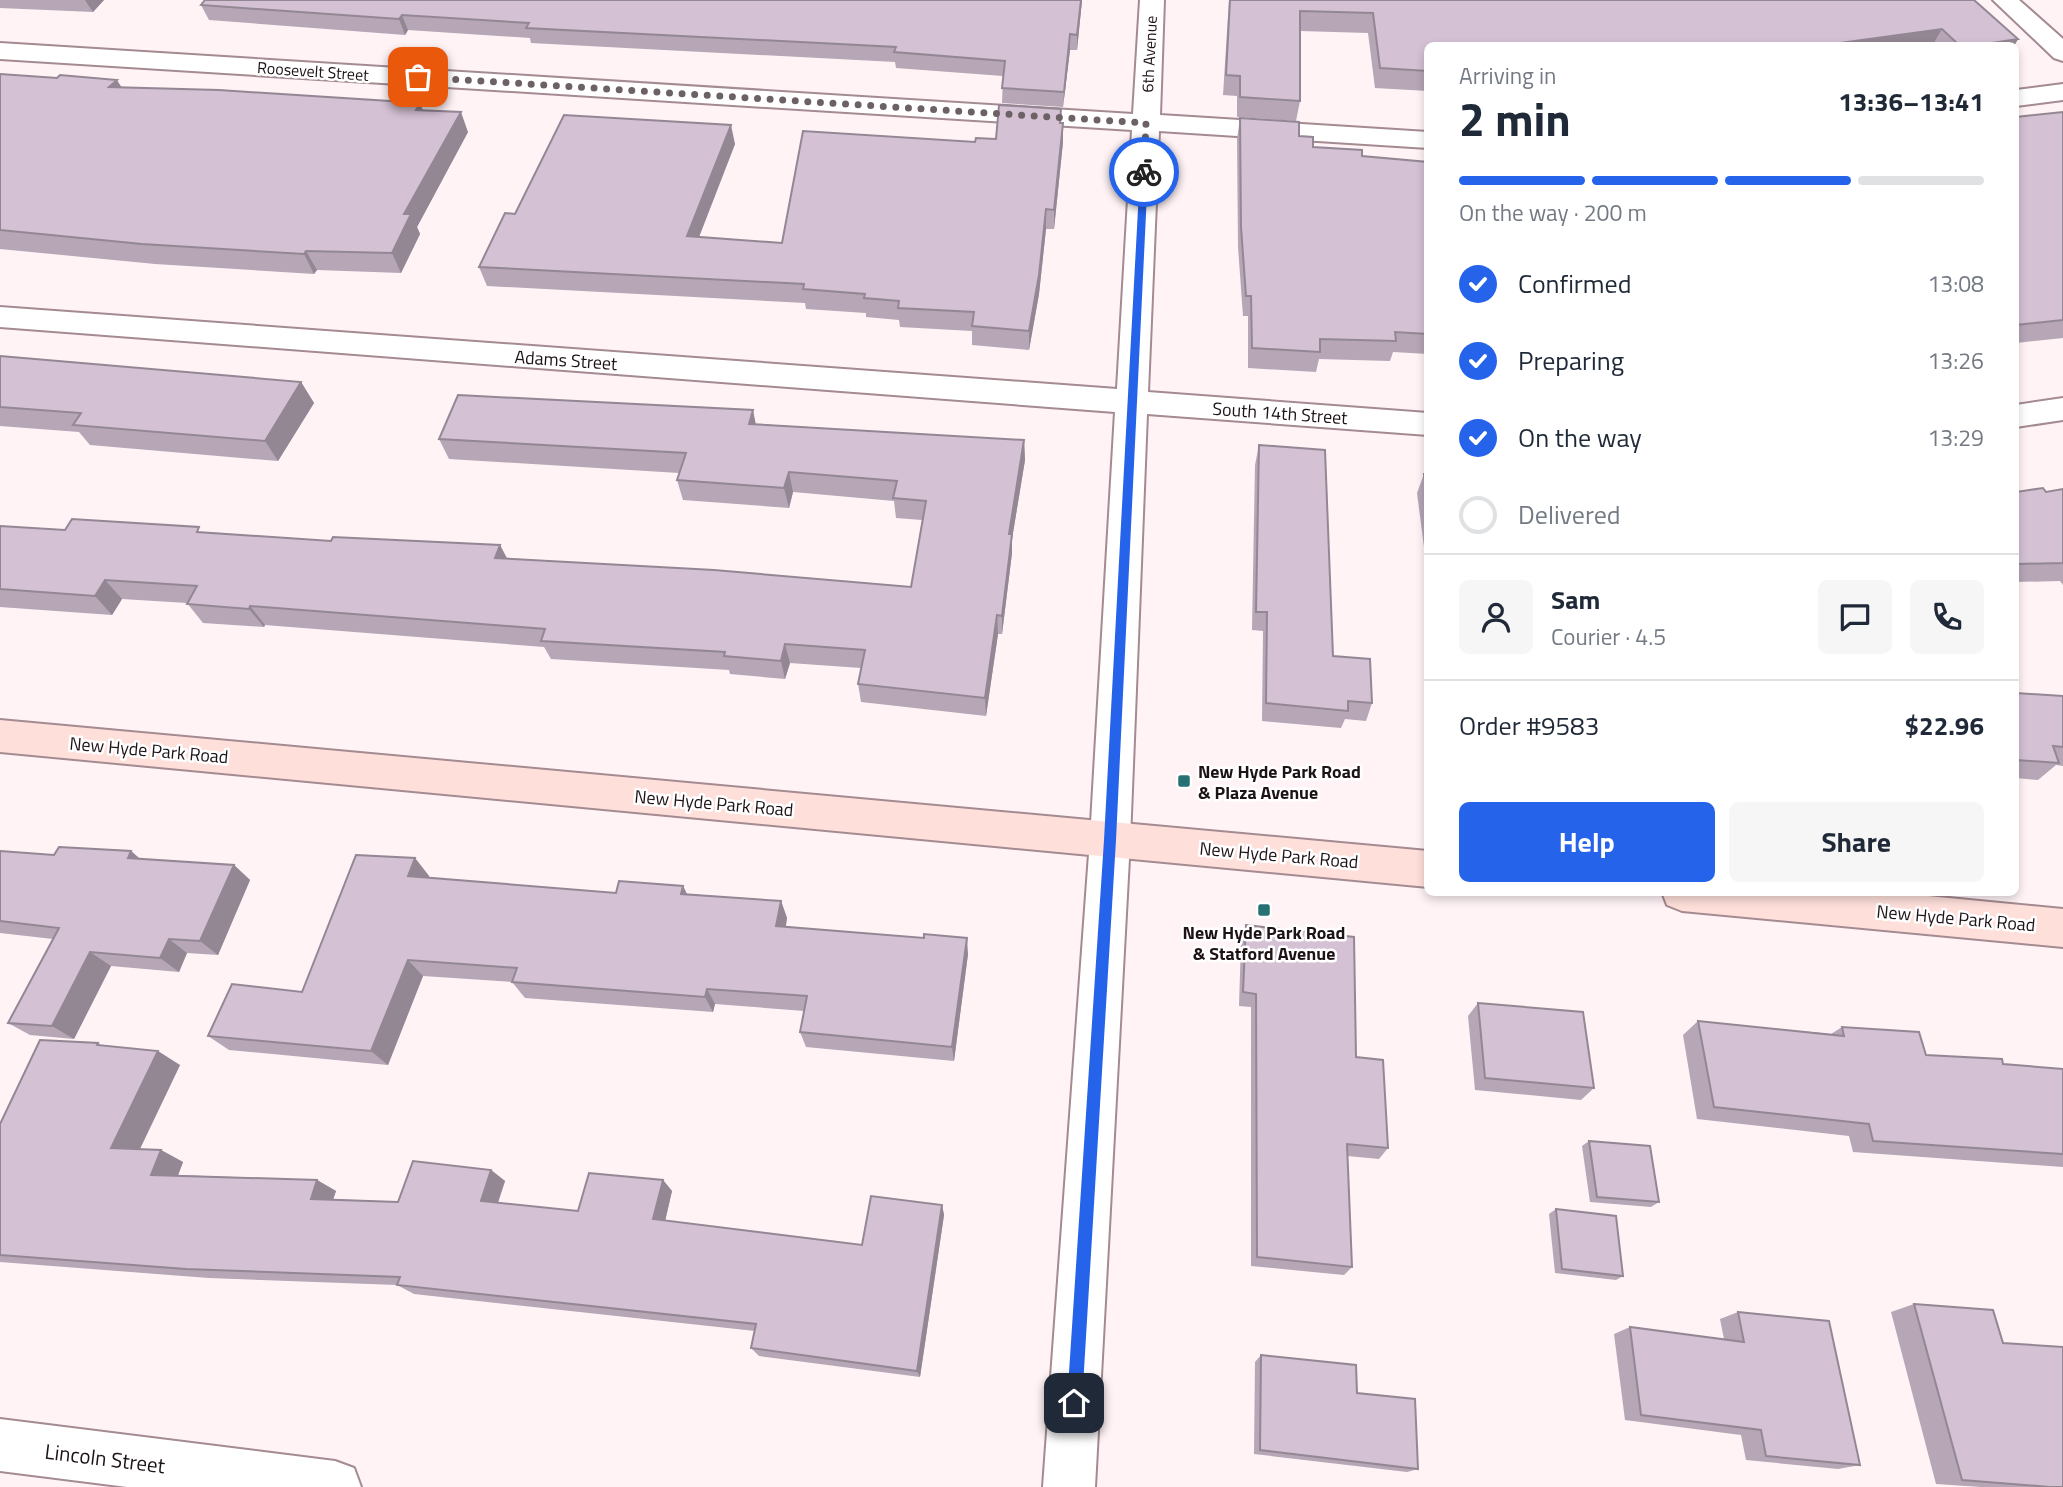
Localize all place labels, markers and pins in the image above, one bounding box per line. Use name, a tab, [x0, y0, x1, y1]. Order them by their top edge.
pin	[388, 47, 448, 107]
place label: New Hyde Park Road & Plaza Avenue	[1198, 758, 1361, 806]
marker: New Hyde Park Road & Plaza Avenue	[1176, 773, 1192, 789]
marker: New Hyde Park Road & Statford Avenue	[1256, 902, 1272, 918]
place label: New Hyde Park Road & Statford Avenue	[1183, 919, 1345, 967]
pin	[1044, 1373, 1104, 1433]

